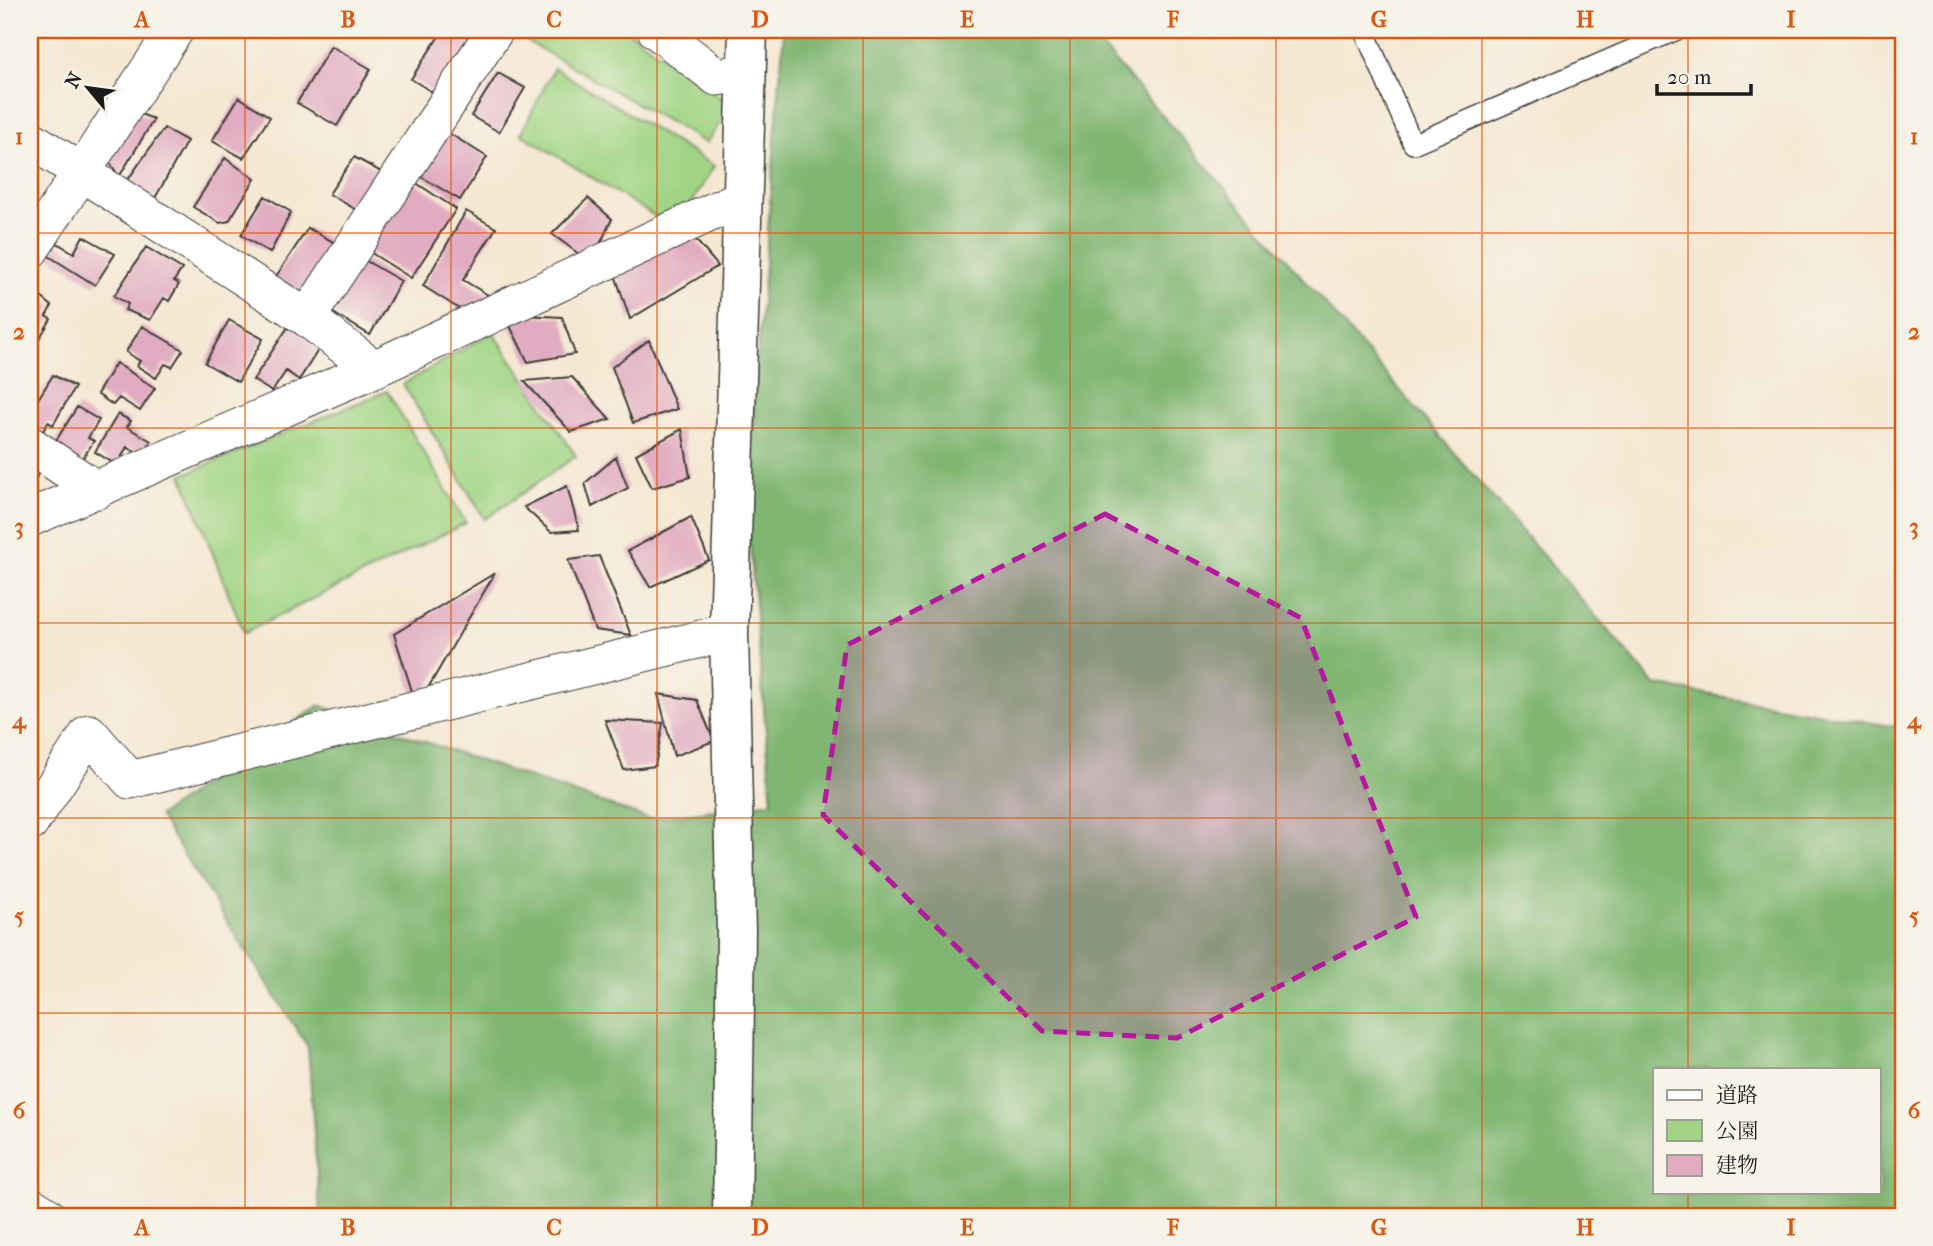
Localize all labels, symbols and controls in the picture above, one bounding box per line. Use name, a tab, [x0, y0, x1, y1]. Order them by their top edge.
text: A	[133, 6, 151, 33]
text: B	[341, 6, 356, 33]
text: C	[546, 6, 562, 33]
text: D	[751, 6, 769, 33]
text: E	[960, 6, 974, 33]
text: F	[1166, 6, 1180, 33]
text: G	[1371, 6, 1387, 33]
text: H	[1576, 6, 1594, 33]
text: I	[1787, 6, 1796, 33]
north arrow	[52, 52, 122, 122]
scale bar	[1657, 52, 1751, 96]
text: 20 m	[1667, 65, 1712, 89]
text: N	[61, 68, 87, 92]
text: 1	[15, 123, 23, 150]
text: 1	[1910, 123, 1918, 150]
text: 2	[13, 318, 25, 345]
text: 2	[1908, 318, 1920, 345]
text: 3	[14, 513, 24, 540]
text: 3	[1909, 513, 1919, 540]
text: 4	[11, 707, 27, 734]
text: 4	[1906, 707, 1922, 734]
text: 5	[14, 902, 24, 929]
text: 5	[1909, 902, 1919, 929]
legend	[1653, 1068, 1881, 1194]
text: 道路	[1716, 1083, 1758, 1107]
text: 6	[13, 1097, 26, 1124]
text: 6	[1908, 1097, 1921, 1124]
text: 公園	[1716, 1119, 1758, 1143]
text: 建物	[1716, 1153, 1758, 1177]
text: A	[133, 1214, 151, 1241]
text: B	[341, 1214, 356, 1241]
text: C	[546, 1214, 562, 1241]
text: D	[751, 1214, 769, 1241]
text: E	[960, 1214, 974, 1241]
text: F	[1166, 1214, 1180, 1241]
text: G	[1371, 1214, 1387, 1241]
text: H	[1576, 1214, 1594, 1241]
text: I	[1787, 1214, 1796, 1241]

